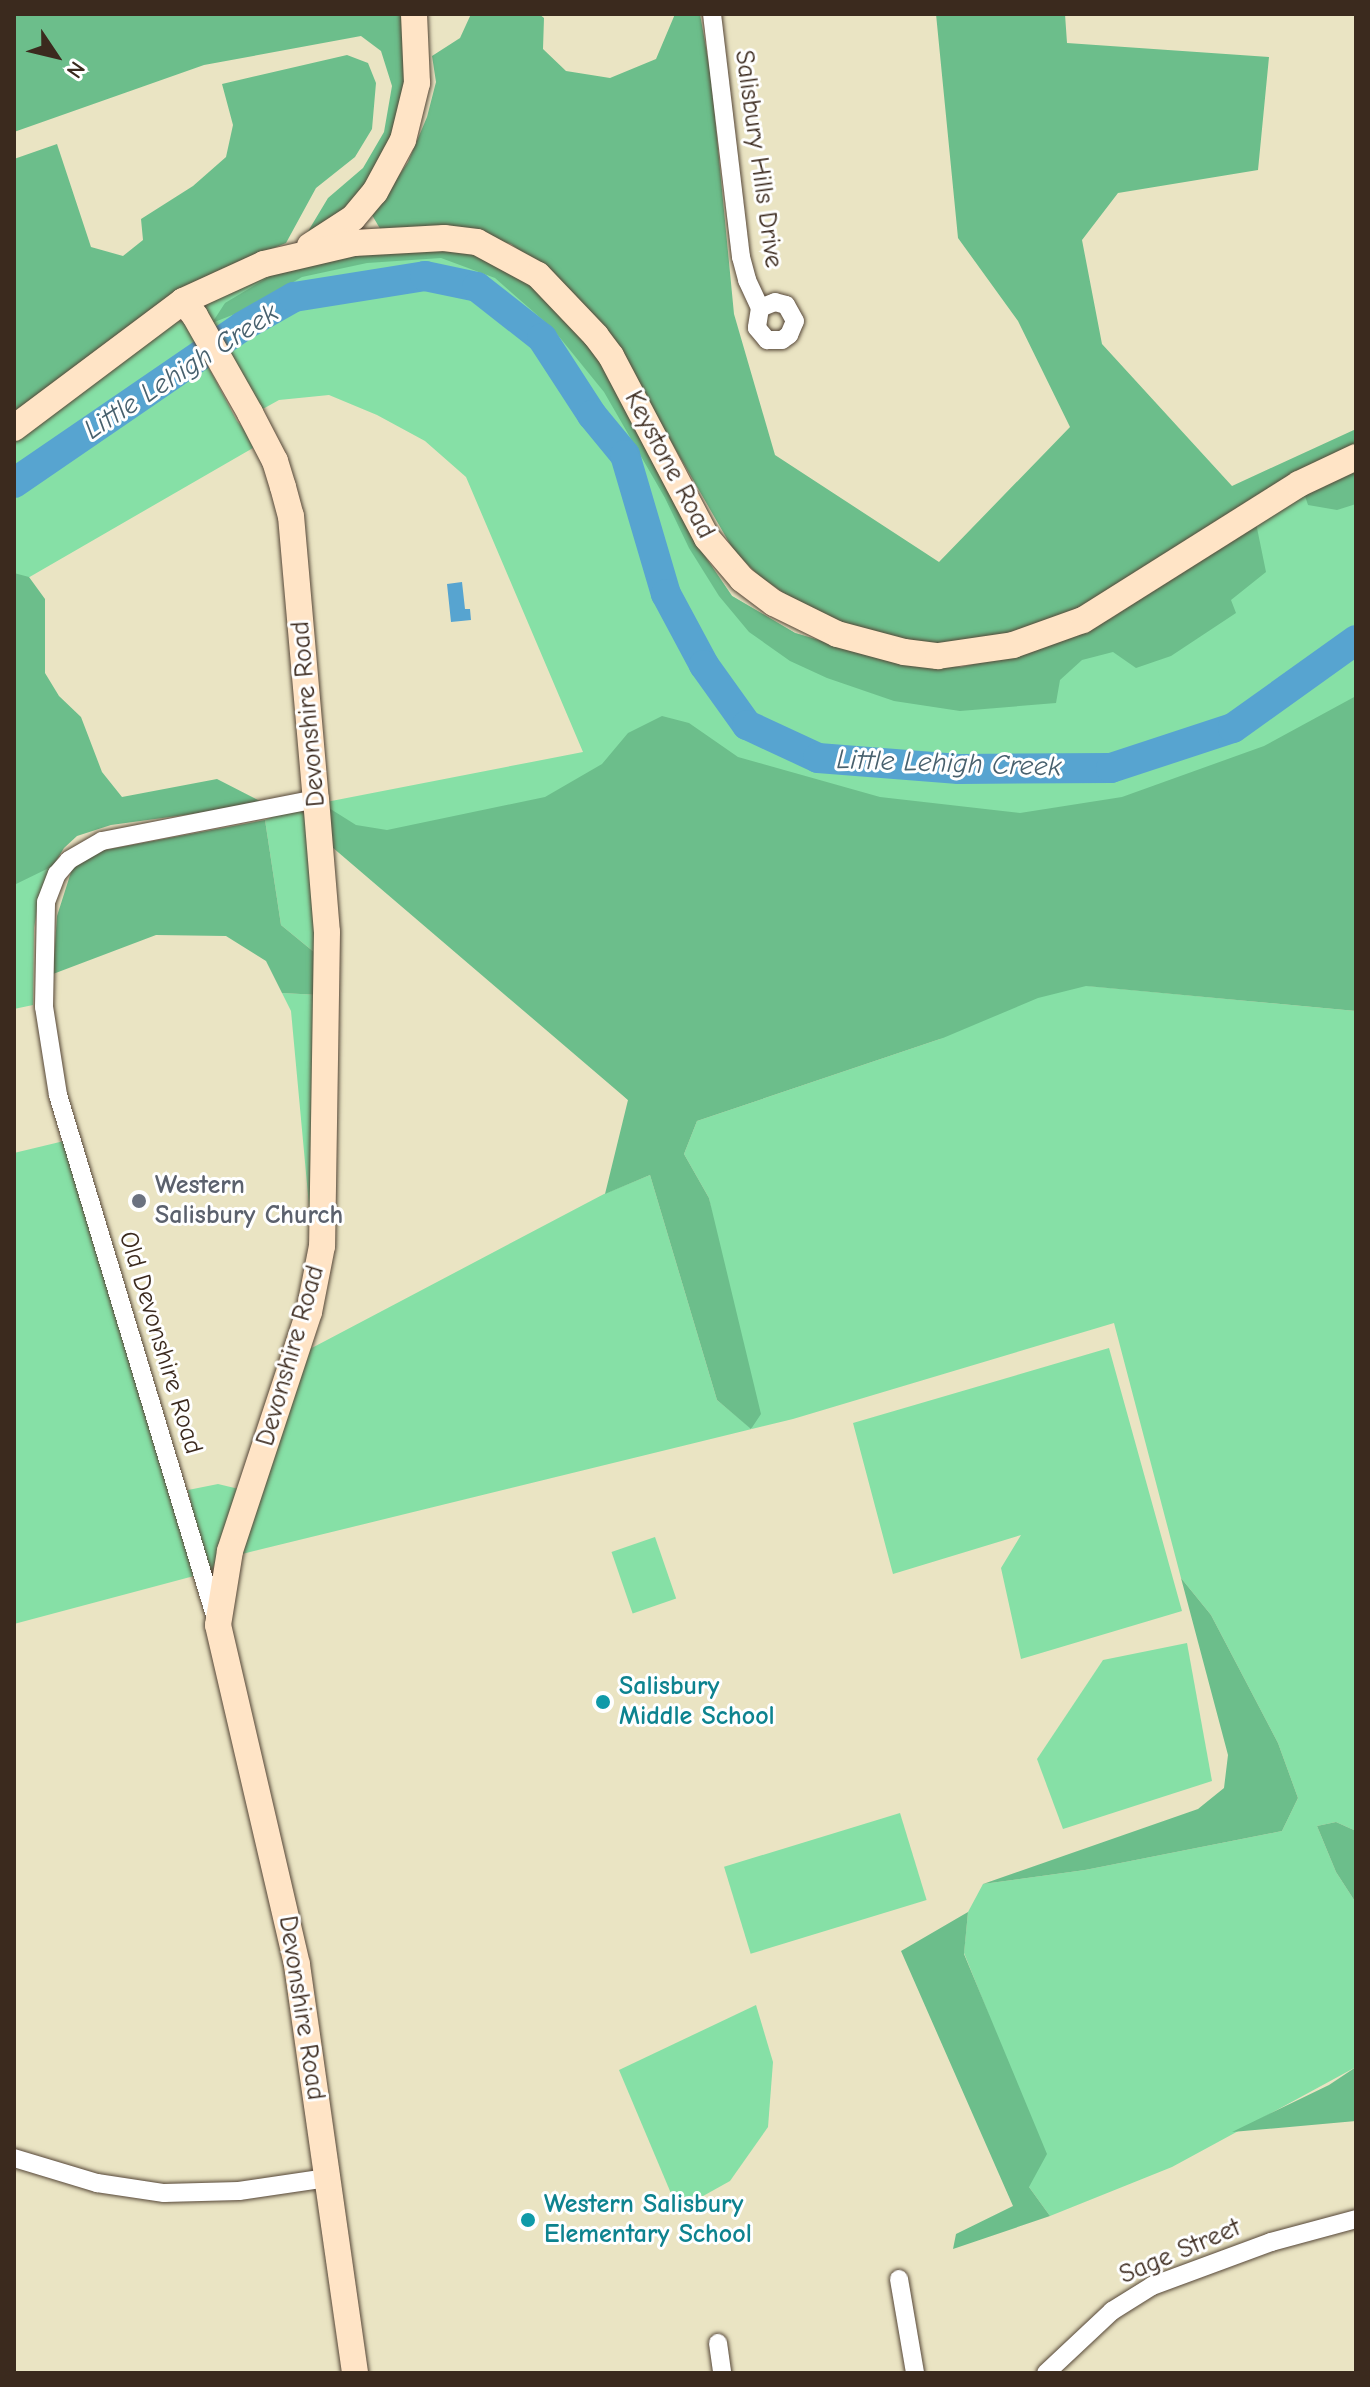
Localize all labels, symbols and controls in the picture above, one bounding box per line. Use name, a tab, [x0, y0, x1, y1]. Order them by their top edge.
north arrow	[16, 16, 96, 96]
street label: Salisbury Hills Drive	[727, 48, 789, 270]
text: N	[61, 56, 90, 83]
water label: Little Lehigh Creek	[78, 296, 284, 446]
street label: Keystone Road	[617, 386, 721, 544]
street label: Devonshire Road	[285, 620, 333, 808]
water label: Little Lehigh Creek	[836, 742, 1062, 784]
place label: Western Salisbury Church	[155, 1170, 343, 1232]
marker: Western Salisbury Church	[130, 1192, 148, 1210]
street label: Old Devonshire Road	[111, 1228, 209, 1458]
street label: Devonshire Road	[250, 1262, 332, 1450]
place label: Salisbury Middle School	[619, 1671, 775, 1732]
marker: Salisbury Middle School	[594, 1693, 612, 1711]
street label: Devonshire Road	[271, 1914, 331, 2102]
place label: Western Salisbury Elementary School	[544, 2189, 752, 2250]
marker: Western Salisbury Elementary School	[519, 2211, 537, 2229]
street label: Sage Street	[1115, 2213, 1245, 2291]

